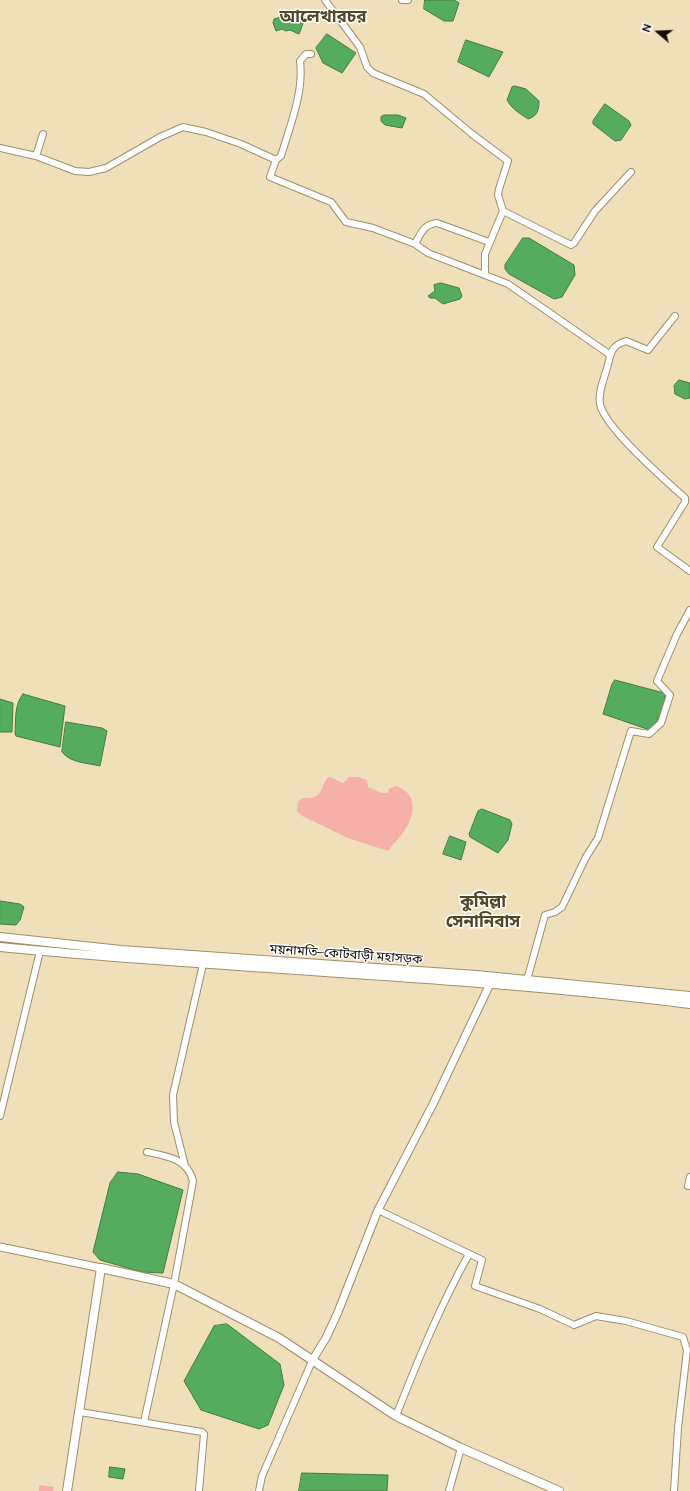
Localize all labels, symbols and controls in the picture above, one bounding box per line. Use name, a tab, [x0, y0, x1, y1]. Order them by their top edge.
district label: আলেখারচর	[280, 6, 366, 26]
north arrow	[638, 12, 678, 52]
text: N	[640, 22, 654, 34]
district label: কুমিল্লা সেনানিবাস	[446, 891, 520, 931]
street label: ময়নামতি–কোটবাড়ী মহাসড়ক	[269, 941, 423, 967]

